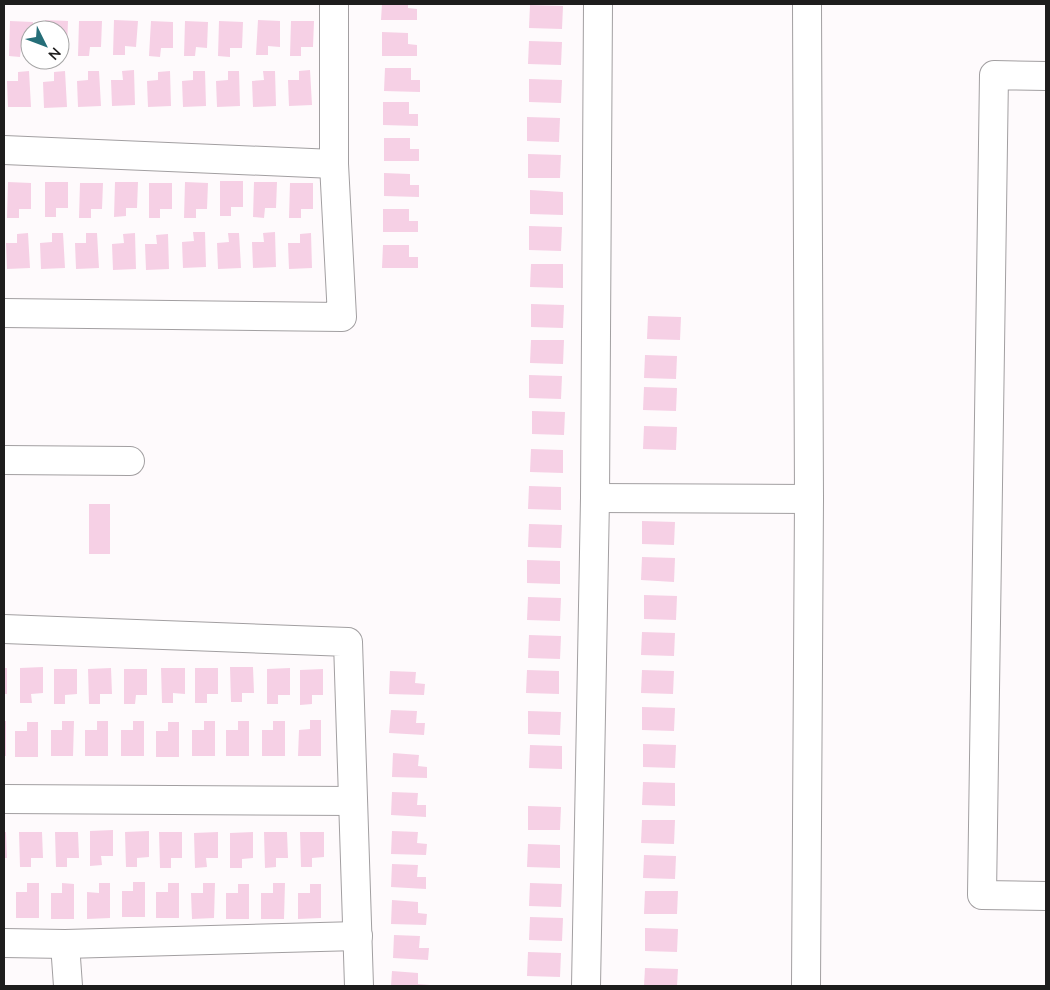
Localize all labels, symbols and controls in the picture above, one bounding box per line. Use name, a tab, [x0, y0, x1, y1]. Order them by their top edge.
north arrow	[20, 20, 70, 70]
text: N	[44, 44, 65, 64]

